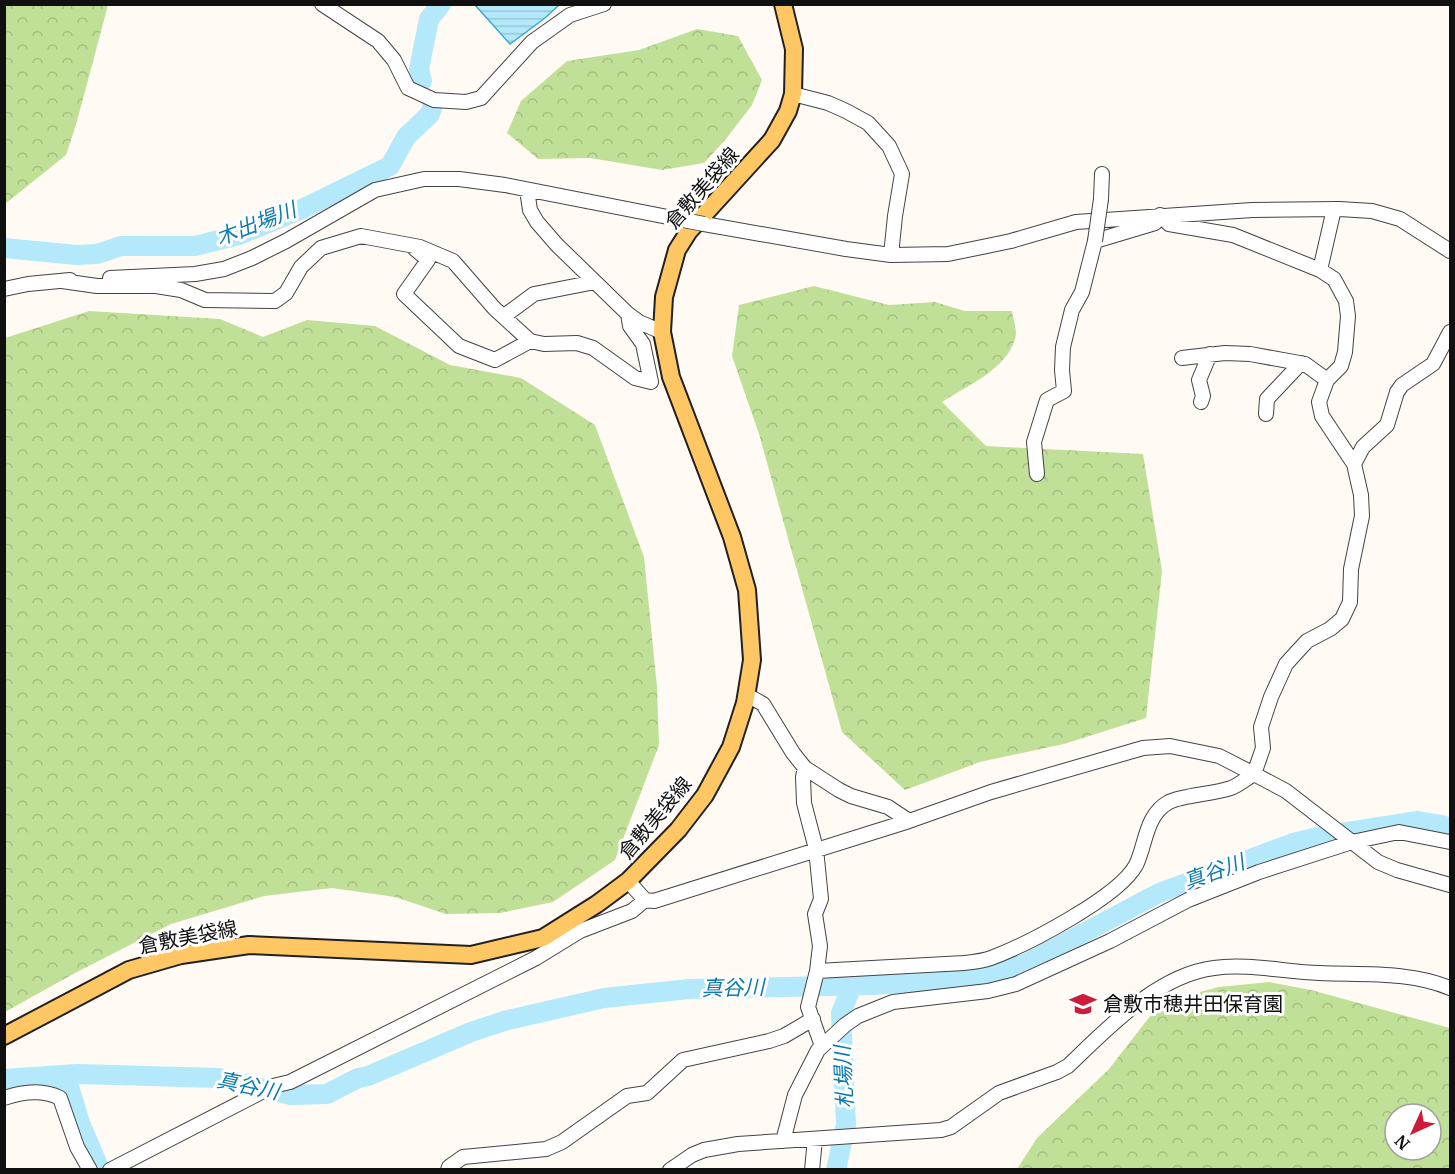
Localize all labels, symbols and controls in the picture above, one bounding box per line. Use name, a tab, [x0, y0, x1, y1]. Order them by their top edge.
street label: 倉敷美袋線	[659, 142, 744, 234]
water label: 木出場川	[212, 195, 302, 251]
street label: 倉敷美袋線	[613, 771, 696, 864]
water label: 真谷川	[1180, 847, 1250, 895]
street label: 倉敷美袋線	[136, 915, 239, 958]
water label: 真谷川	[701, 973, 767, 1002]
school or university icon: 倉敷市穂井田保育園	[1068, 989, 1098, 1019]
place label: 倉敷市穂井田保育園	[1103, 991, 1283, 1016]
water label: 札場川	[828, 1043, 859, 1109]
water label: 真谷川	[214, 1066, 284, 1106]
north arrow	[1383, 1102, 1443, 1162]
text: N	[1391, 1131, 1414, 1154]

